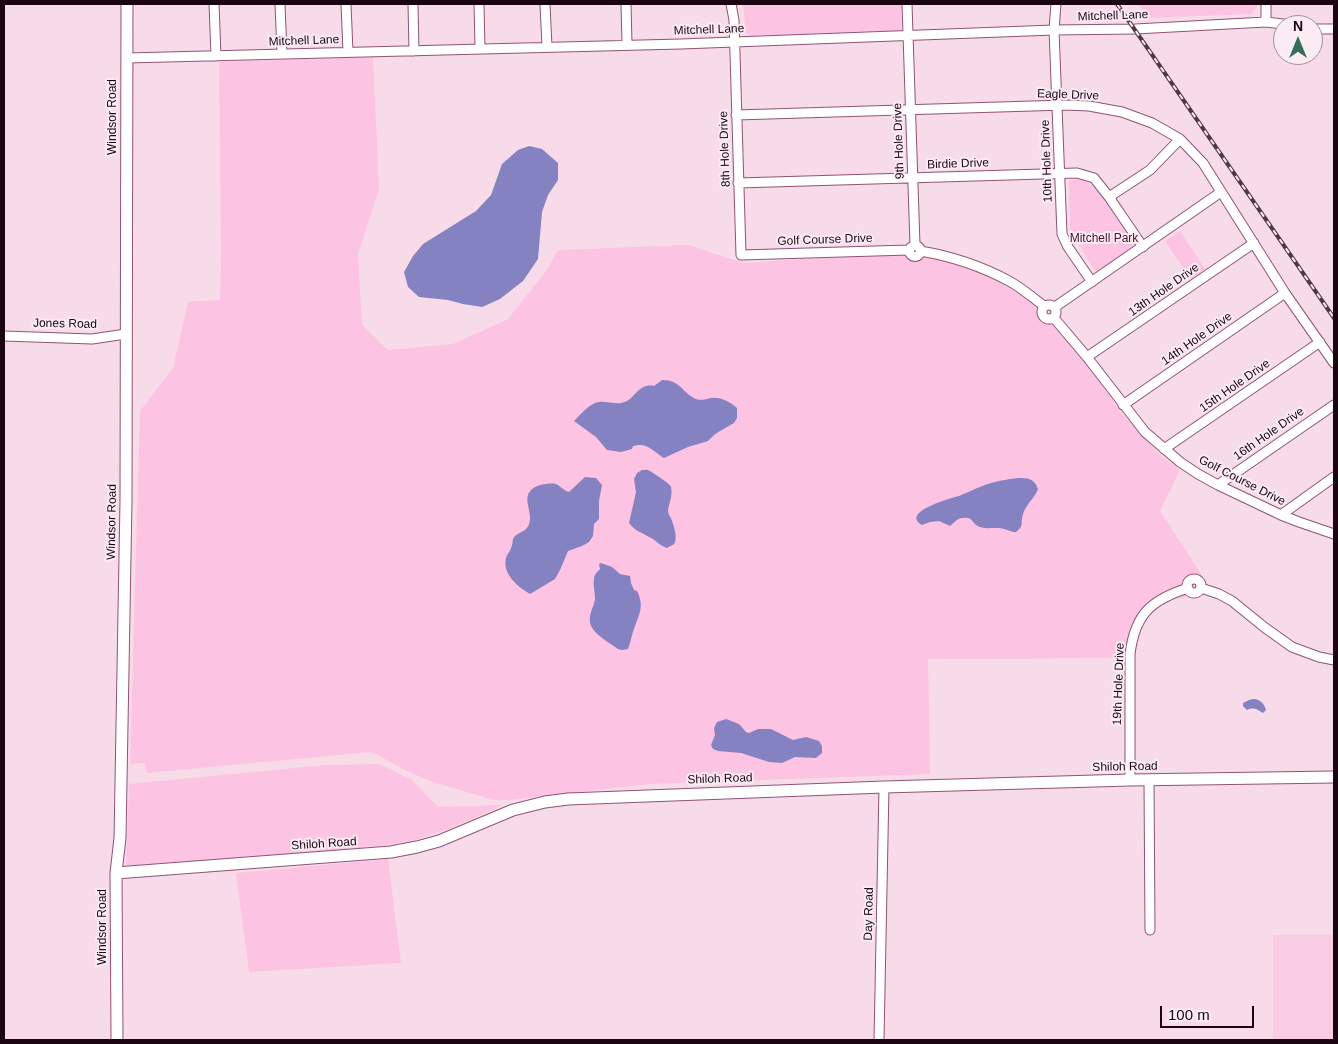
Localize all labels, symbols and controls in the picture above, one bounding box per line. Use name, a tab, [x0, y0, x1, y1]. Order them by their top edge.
street label: Mitchell Lane	[1077, 8, 1149, 24]
north arrow	[1273, 15, 1323, 65]
text: N	[1293, 18, 1303, 34]
street label: Mitchell Lane	[673, 22, 745, 38]
street label: Mitchell Lane	[268, 33, 340, 49]
street label: Windsor Road	[106, 79, 120, 155]
street label: Eagle Drive	[1037, 87, 1099, 103]
street label: 9th Hole Drive	[890, 103, 908, 179]
street label: 8th Hole Drive	[716, 111, 734, 187]
street label: 10th Hole Drive	[1038, 119, 1056, 203]
street label: Birdie Drive	[927, 156, 989, 172]
street label: Golf Course Drive	[777, 231, 873, 249]
park label: Mitchell Park	[1070, 232, 1138, 246]
street label: 13th Hole Drive	[1126, 260, 1202, 320]
street label: 14th Hole Drive	[1159, 309, 1235, 369]
street label: Jones Road	[33, 316, 97, 332]
street label: 15th Hole Drive	[1197, 356, 1273, 416]
street label: 16th Hole Drive	[1231, 404, 1307, 464]
street label: Golf Course Drive	[1196, 453, 1288, 509]
street label: Windsor Road	[104, 484, 120, 560]
street label: 19th Hole Drive	[1110, 642, 1128, 726]
street label: Shiloh Road	[1092, 759, 1158, 775]
street label: Shiloh Road	[687, 771, 753, 787]
street label: Shiloh Road	[291, 835, 357, 853]
street label: Day Road	[861, 887, 877, 941]
street label: Windsor Road	[96, 889, 110, 965]
scale bar	[1163, 996, 1257, 1028]
text: 100 m	[1168, 1006, 1210, 1023]

